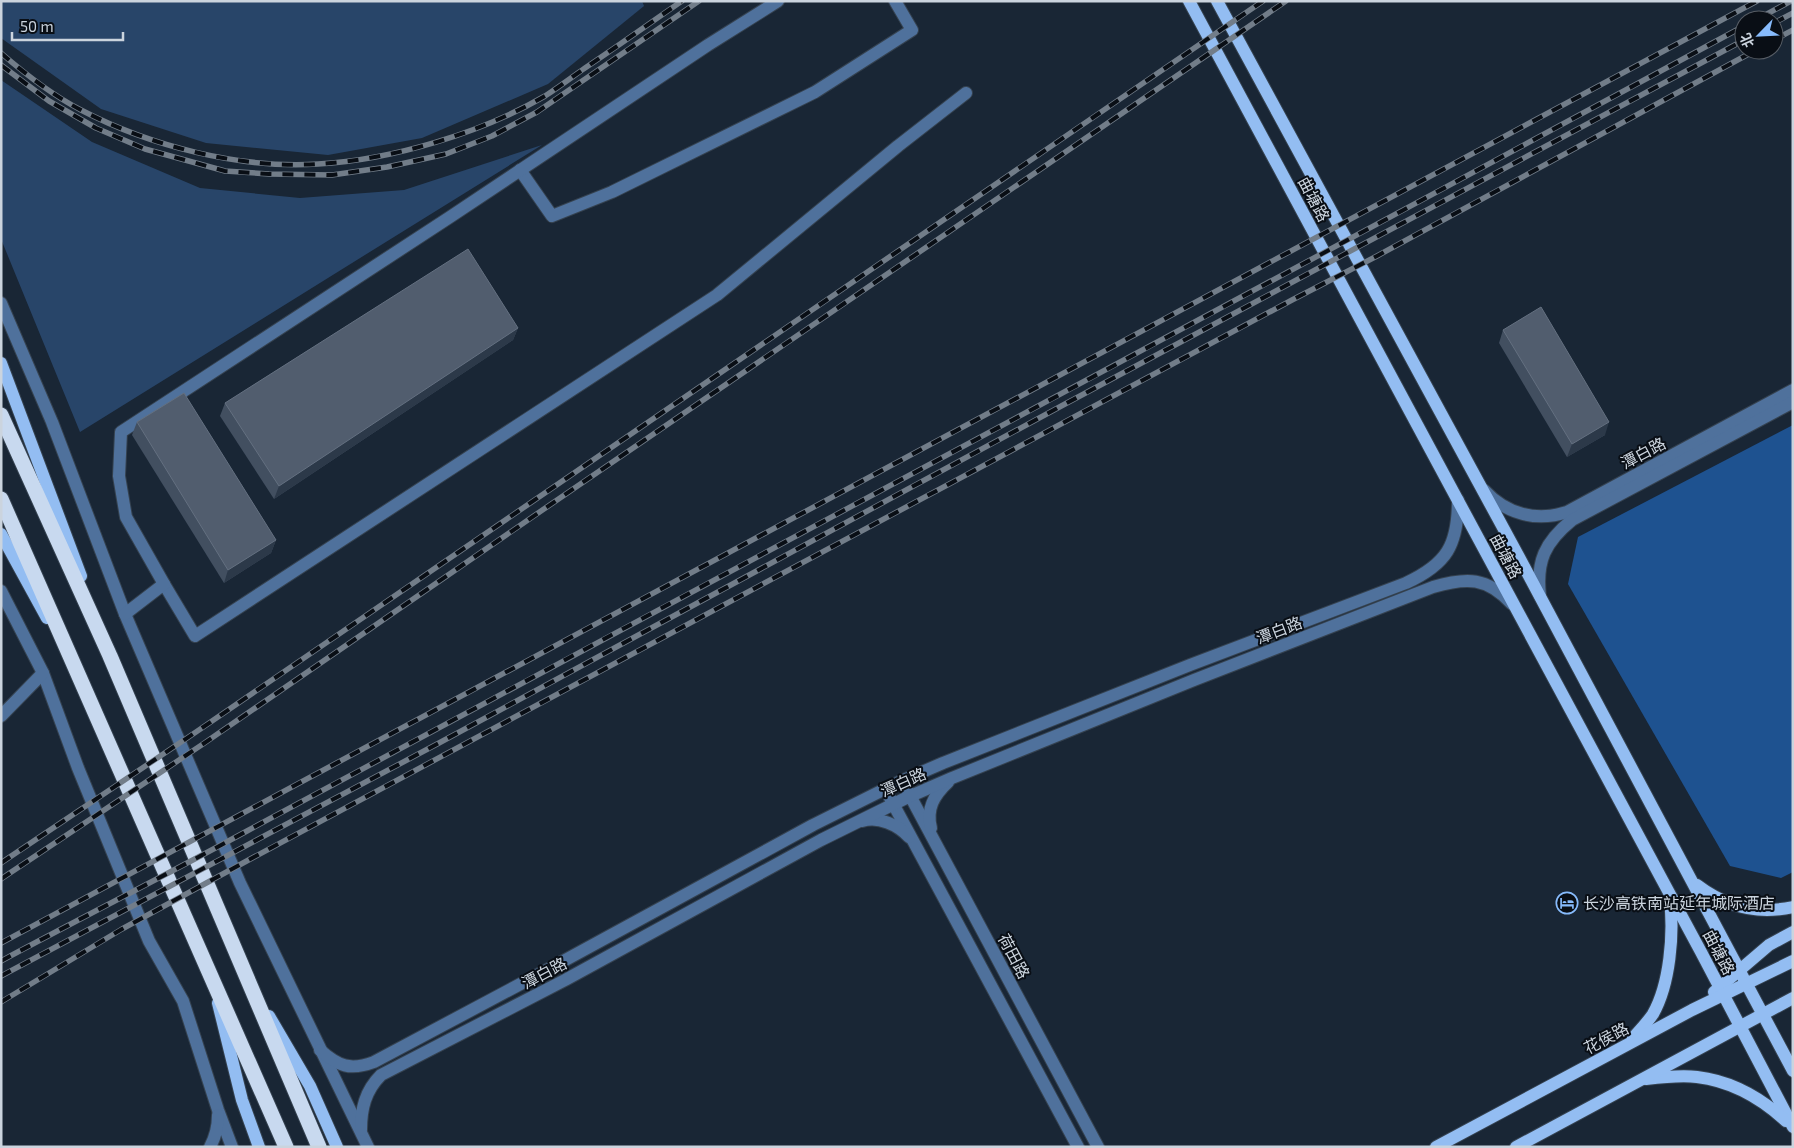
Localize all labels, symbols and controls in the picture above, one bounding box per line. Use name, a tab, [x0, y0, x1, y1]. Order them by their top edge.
scale bar	[12, 10, 124, 42]
north arrow	[1734, 10, 1784, 60]
text: 50 m	[20, 17, 54, 35]
text: 北	[1736, 31, 1757, 50]
street label: 曲塘路	[1295, 173, 1334, 224]
street label: 潭白路	[1617, 433, 1668, 472]
street label: 曲塘路	[1487, 530, 1526, 581]
street label: 潭白路	[1253, 612, 1305, 647]
street label: 潭白路	[877, 763, 929, 800]
hotel icon: 长沙高铁南站延年城际酒店	[1555, 891, 1579, 915]
place label: 长沙高铁南站延年城际酒店	[1583, 893, 1775, 912]
street label: 曲塘路	[1700, 926, 1739, 977]
street label: 荷田路	[995, 930, 1034, 981]
street label: 潭白路	[518, 953, 569, 992]
street label: 花侯路	[1580, 1018, 1631, 1057]

